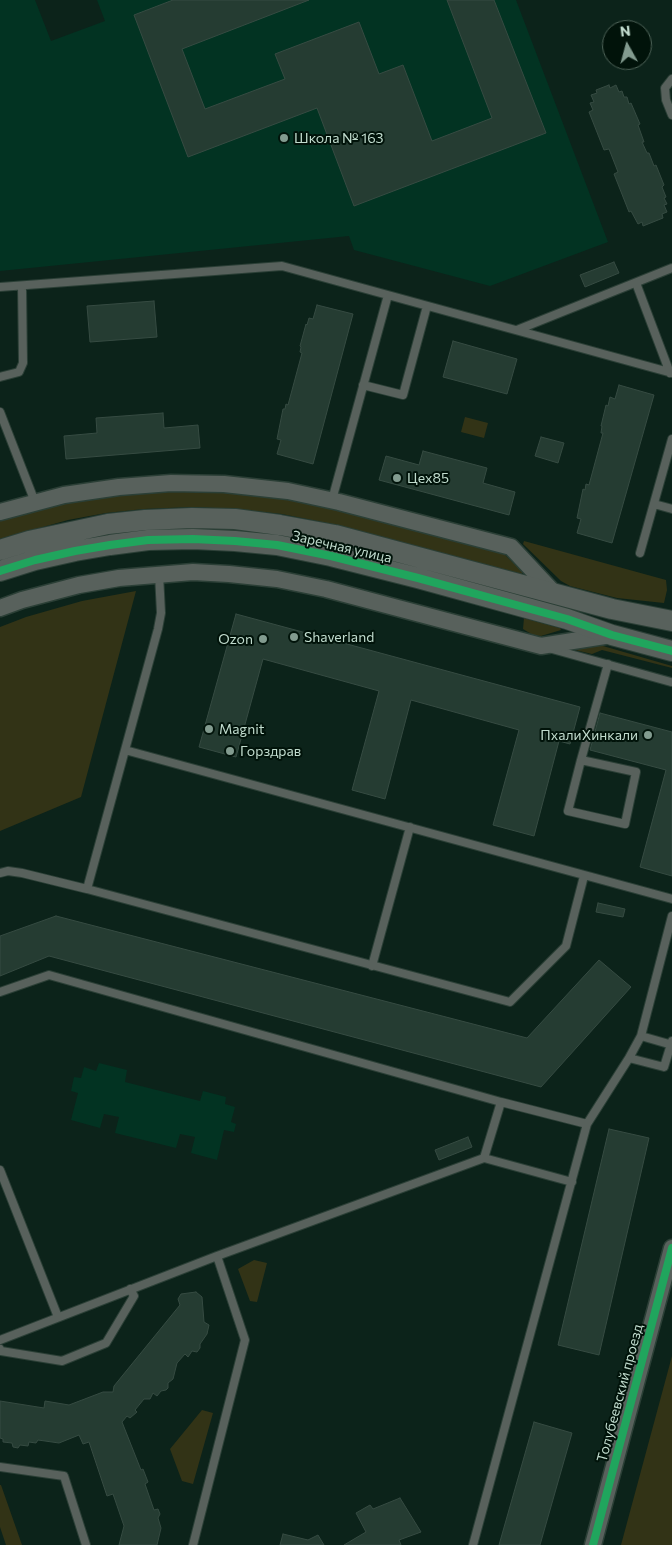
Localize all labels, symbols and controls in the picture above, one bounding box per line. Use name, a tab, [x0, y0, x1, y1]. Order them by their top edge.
north arrow	[602, 20, 652, 70]
text: N	[619, 22, 631, 40]
place label: Школа № 163	[294, 130, 384, 146]
marker: Школа № 163	[278, 132, 290, 144]
place label: Цех85	[407, 470, 449, 486]
marker: Цех85	[391, 472, 403, 484]
street label: Заречная улица	[290, 527, 394, 567]
place label: Shaverland	[304, 629, 374, 645]
place label: Ozon	[218, 631, 253, 647]
marker: Shaverland	[288, 631, 300, 643]
marker: Ozon	[257, 633, 269, 645]
place label: Magnit	[219, 721, 265, 737]
marker: Magnit	[203, 723, 215, 735]
place label: ПхалиХинкали	[540, 727, 638, 743]
marker: ПхалиХинкали	[642, 729, 654, 741]
place label: Горздрав	[240, 743, 301, 759]
marker: Горздрав	[224, 745, 236, 757]
street label: Толубеевский проезд	[593, 1322, 647, 1464]

